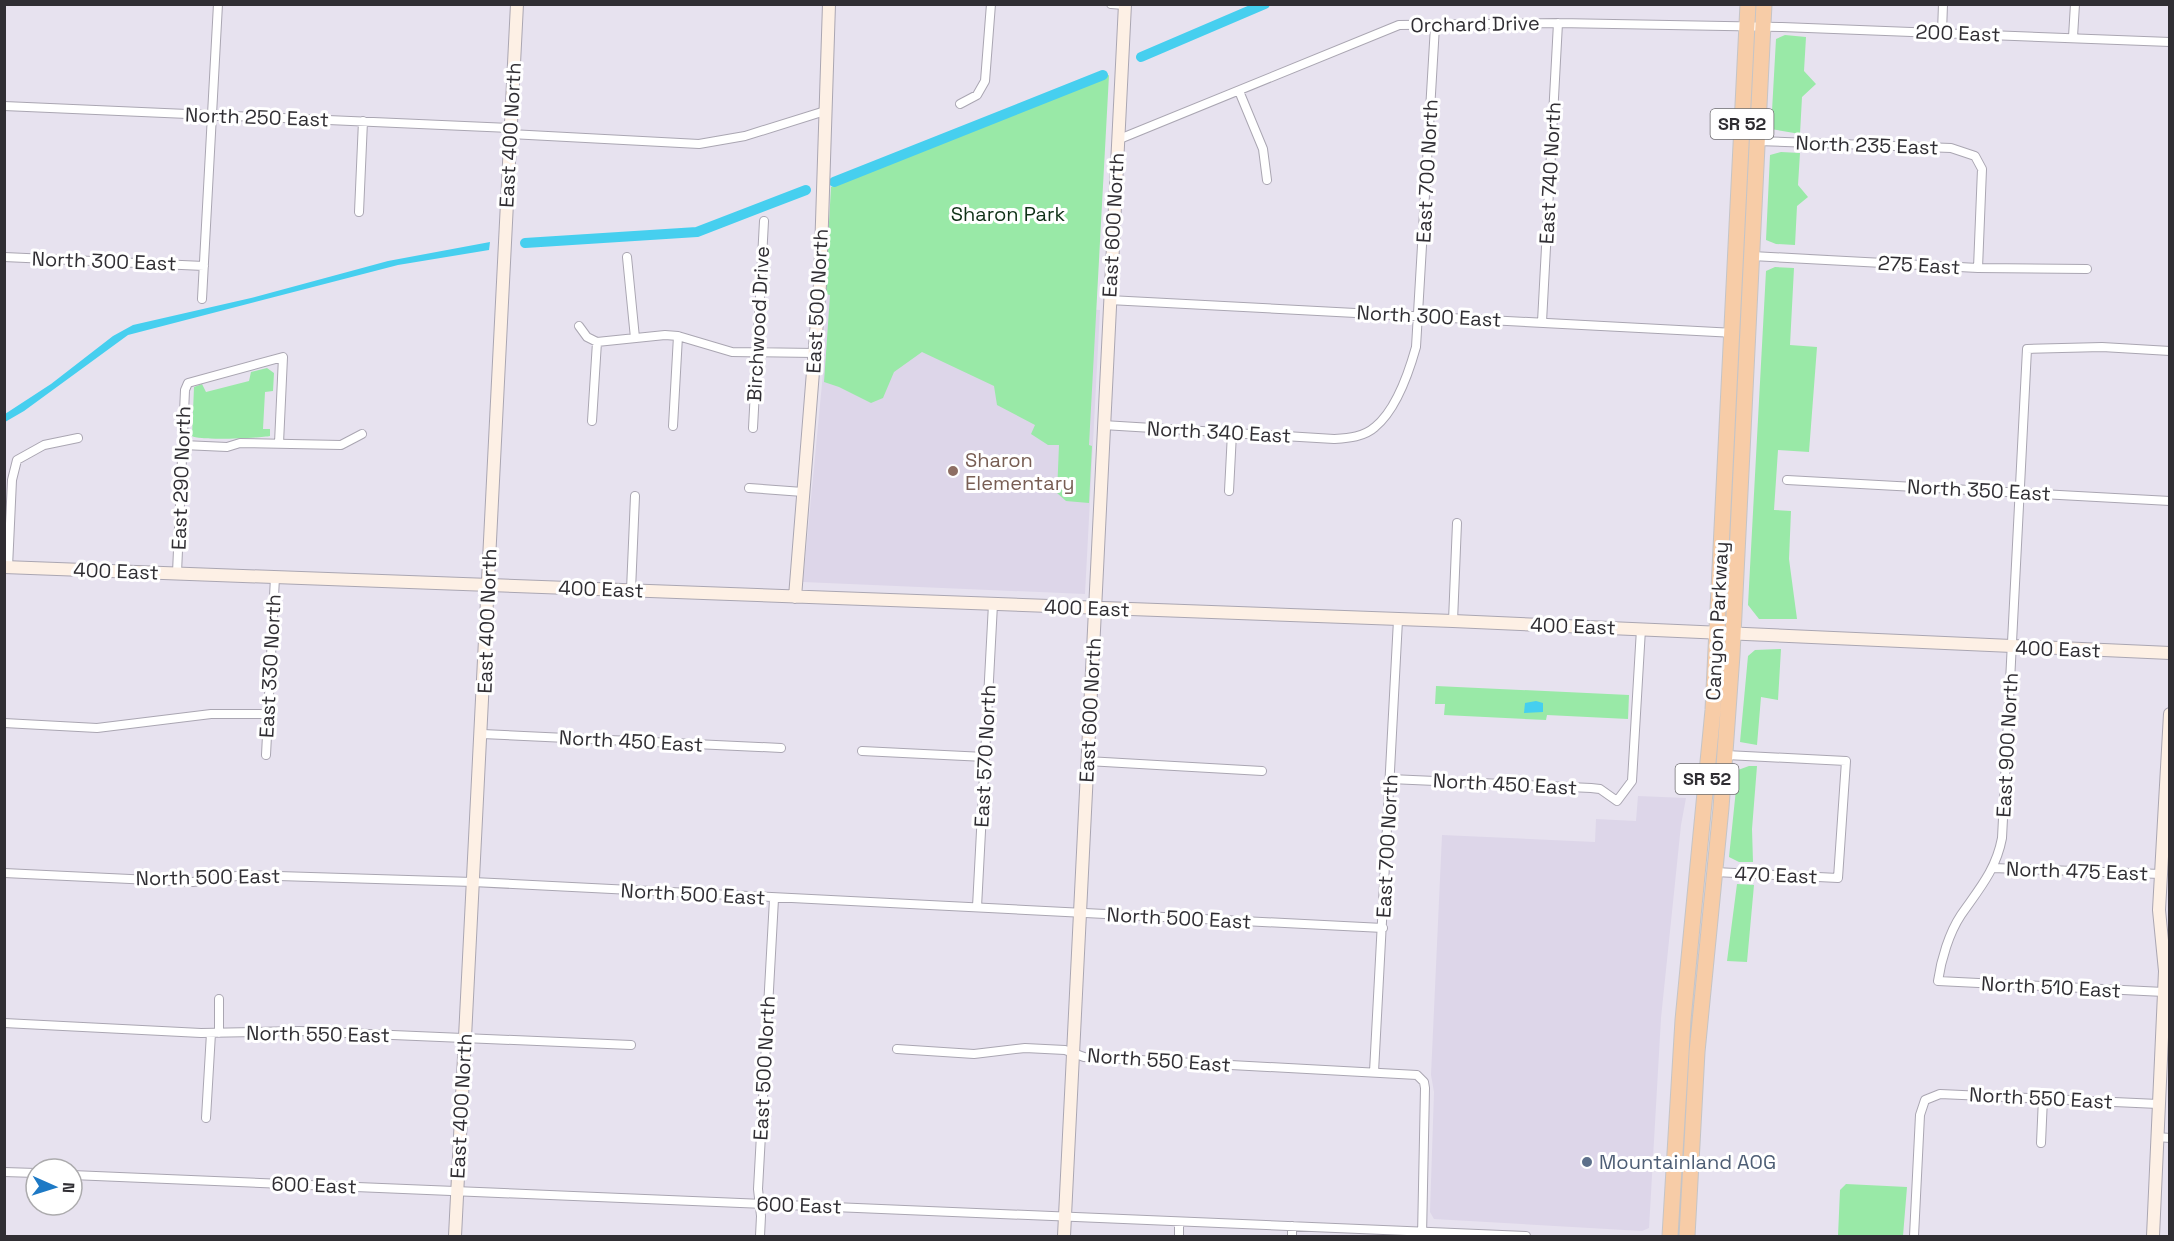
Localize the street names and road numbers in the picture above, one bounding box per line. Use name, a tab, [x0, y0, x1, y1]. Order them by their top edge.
street label: Orchard Drive	[1410, 10, 1540, 38]
street label: 200 East	[1915, 19, 2001, 47]
street label: East 400 North	[493, 62, 527, 208]
street label: East 700 North	[1410, 98, 1444, 244]
street label: North 250 East	[185, 101, 329, 133]
street label: East 740 North	[1533, 101, 1567, 245]
road number: SR 52	[1710, 109, 1774, 139]
street label: North 235 East	[1795, 130, 1939, 160]
street label: East 600 North	[1096, 152, 1130, 298]
street label: East 500 North	[800, 228, 834, 374]
street label: North 300 East	[31, 245, 177, 277]
street label: Birchwood Drive	[741, 245, 775, 403]
street label: 275 East	[1877, 250, 1961, 280]
street label: North 300 East	[1356, 299, 1502, 333]
street label: East 290 North	[165, 405, 197, 551]
street label: North 340 East	[1146, 415, 1292, 449]
street label: North 350 East	[1906, 473, 2052, 507]
street label: Canyon Parkway	[1700, 541, 1734, 701]
street label: East 400 North	[471, 548, 503, 694]
street label: 400 East	[73, 557, 159, 585]
street label: 400 East	[558, 575, 644, 603]
street label: East 330 North	[253, 593, 287, 739]
street label: 400 East	[1044, 594, 1130, 622]
street label: 400 East	[1530, 612, 1616, 640]
street label: 400 East	[2015, 635, 2101, 663]
street label: East 600 North	[1073, 637, 1107, 783]
street label: East 900 North	[1990, 672, 2024, 818]
street label: East 570 North	[968, 684, 1002, 828]
street label: North 450 East	[558, 724, 704, 758]
road number: SR 52	[1676, 764, 1738, 794]
street label: North 450 East	[1432, 767, 1578, 801]
street label: East 700 North	[1370, 773, 1404, 919]
street label: North 475 East	[2005, 856, 2149, 886]
street label: 470 East	[1734, 861, 1818, 889]
street label: North 500 East	[135, 863, 281, 891]
street label: North 500 East	[620, 877, 766, 911]
street label: North 500 East	[1106, 901, 1252, 935]
street label: North 510 East	[1980, 970, 2122, 1004]
street label: East 500 North	[747, 995, 781, 1141]
street label: North 550 East	[246, 1020, 390, 1048]
street label: East 400 North	[444, 1033, 478, 1179]
street label: North 550 East	[1086, 1042, 1232, 1078]
street label: North 550 East	[1968, 1081, 2114, 1115]
street label: 600 East	[271, 1171, 357, 1199]
street label: 600 East	[756, 1191, 842, 1219]

